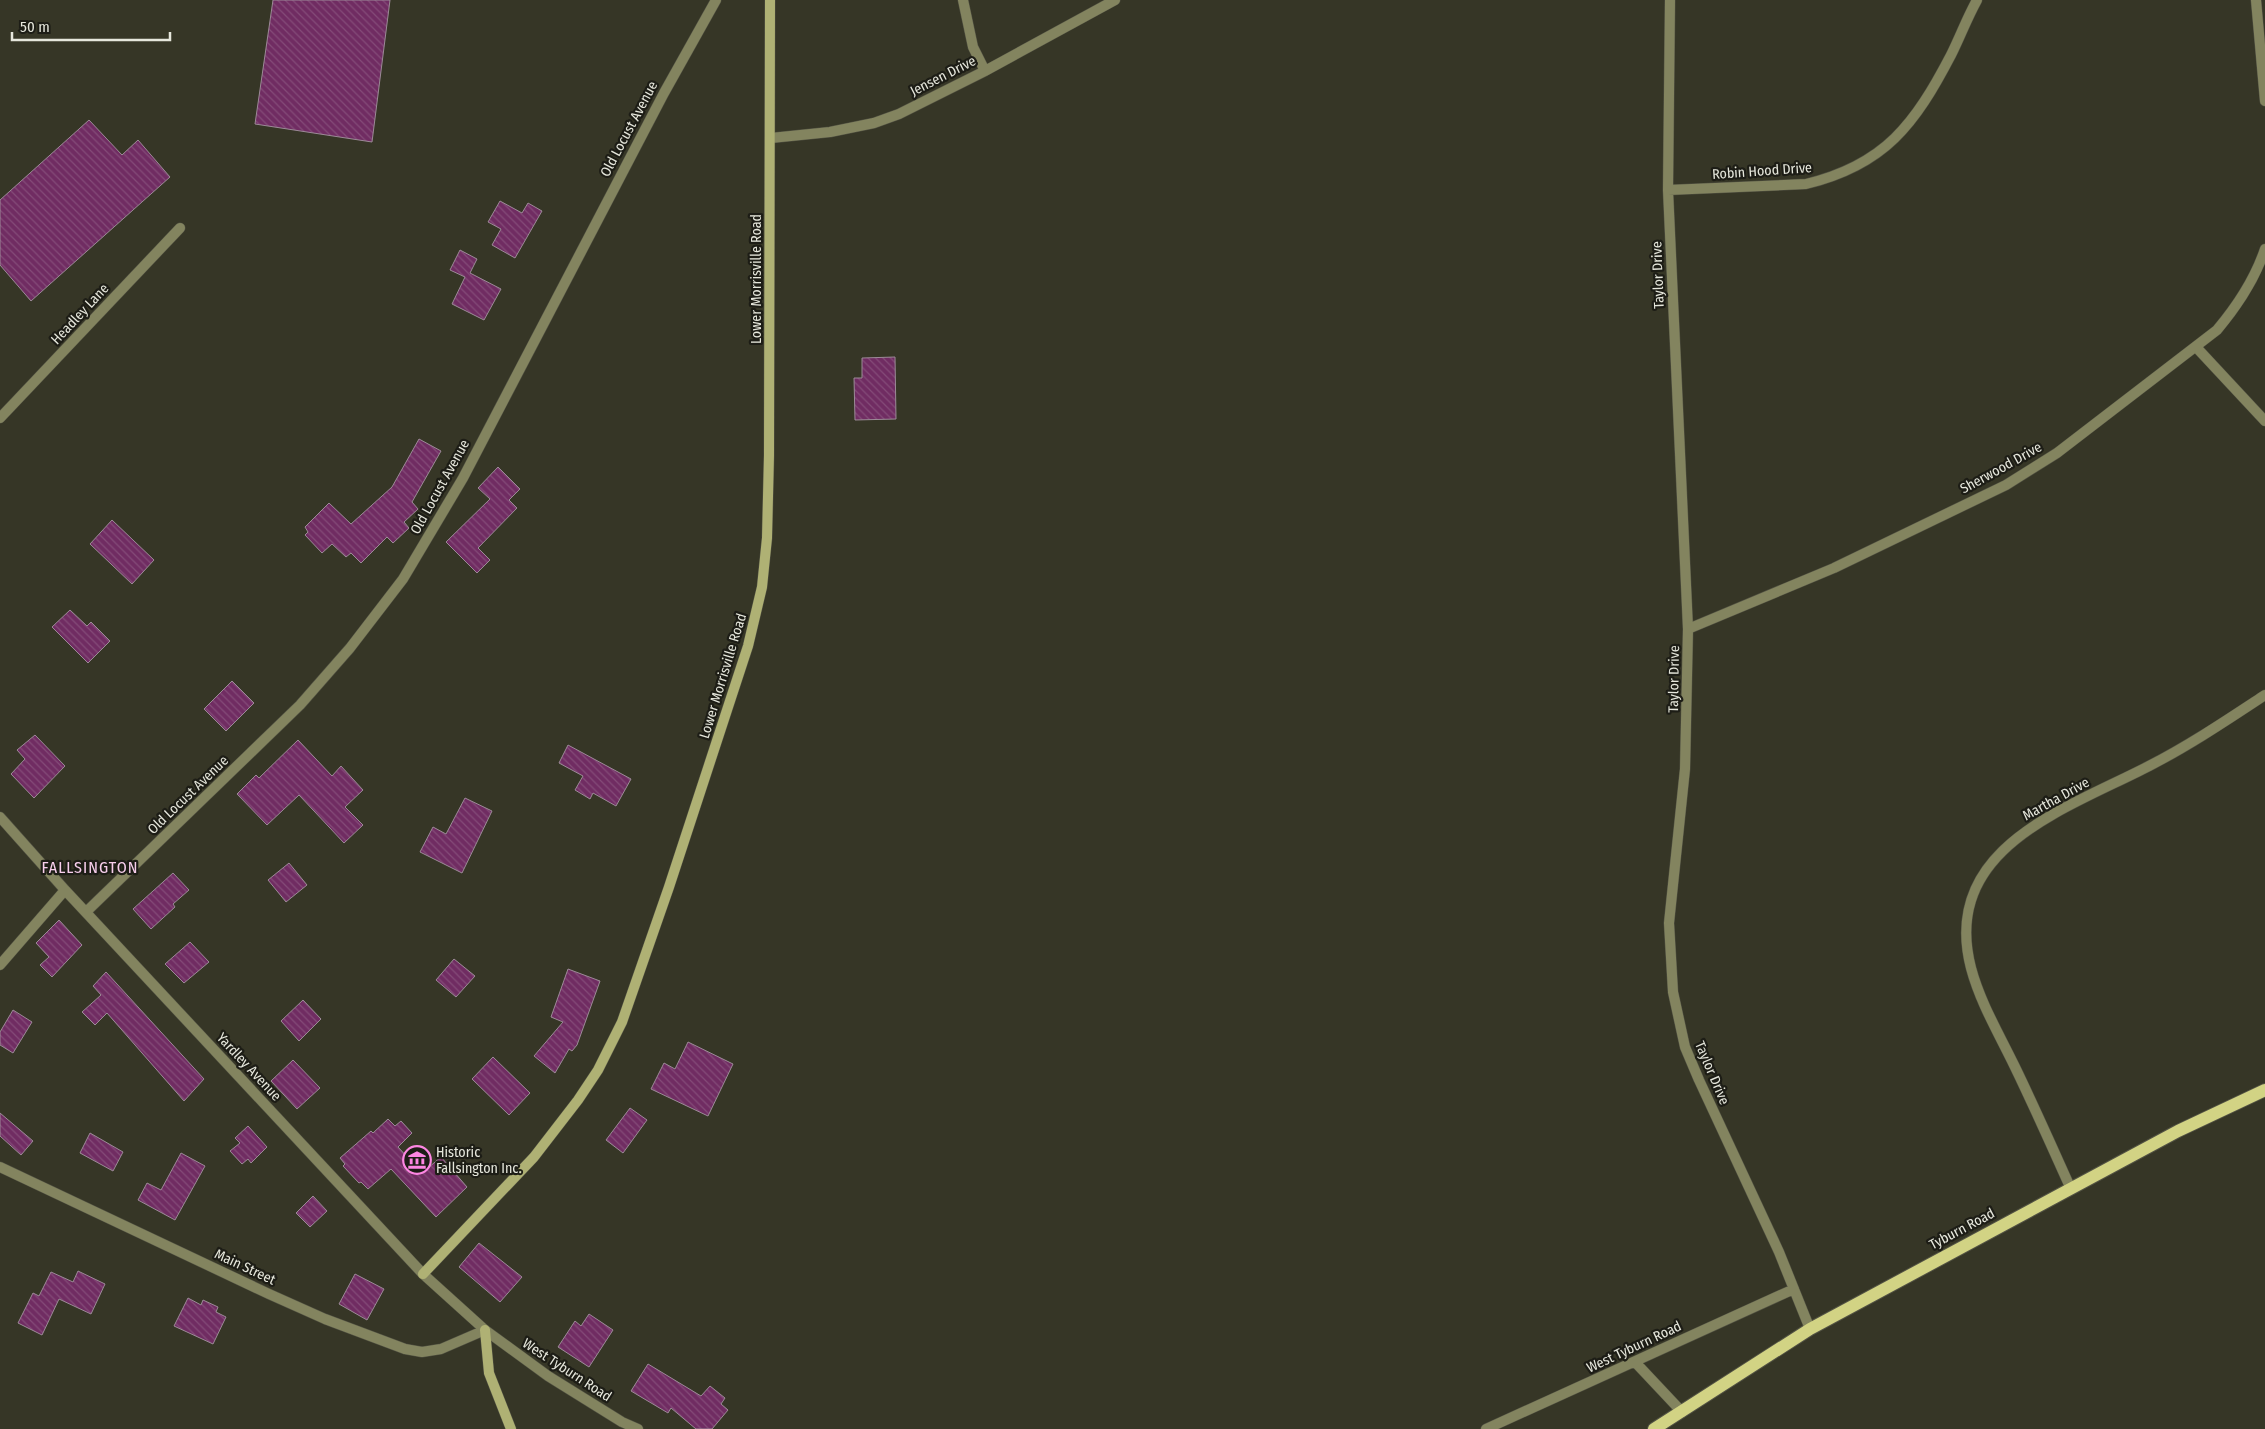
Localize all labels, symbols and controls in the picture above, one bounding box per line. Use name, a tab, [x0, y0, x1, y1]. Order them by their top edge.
scale bar	[12, 10, 170, 42]
text: 50 m	[20, 18, 50, 36]
street label: Jensen Drive	[907, 52, 979, 100]
street label: Old Locust Avenue	[597, 78, 661, 180]
street label: Robin Hood Drive	[1711, 159, 1813, 183]
street label: Lower Morrisville Road	[748, 214, 765, 344]
street label: Taylor Drive	[1648, 241, 1668, 309]
street label: Headley Lane	[48, 280, 112, 348]
street label: Old Locust Avenue	[407, 437, 473, 537]
street label: Sherwood Drive	[1957, 439, 2045, 497]
street label: Lower Morrisville Road	[696, 611, 750, 741]
street label: Taylor Drive	[1665, 645, 1683, 713]
street label: Old Locust Avenue	[144, 752, 232, 838]
street label: Martha Drive	[2020, 774, 2092, 824]
district label: FALLSINGTON	[42, 858, 138, 877]
street label: Yardley Avenue	[213, 1029, 285, 1105]
street label: Taylor Drive	[1691, 1039, 1733, 1107]
place label: Historic Fallsington Inc.	[436, 1144, 521, 1177]
museum icon: Historic Fallsington Inc.	[402, 1145, 432, 1175]
street label: Tyburn Road	[1926, 1205, 1998, 1253]
street label: Main Street	[212, 1245, 279, 1289]
street label: West Tyburn Road	[1584, 1318, 1684, 1376]
street label: West Tyburn Road	[519, 1335, 615, 1405]

